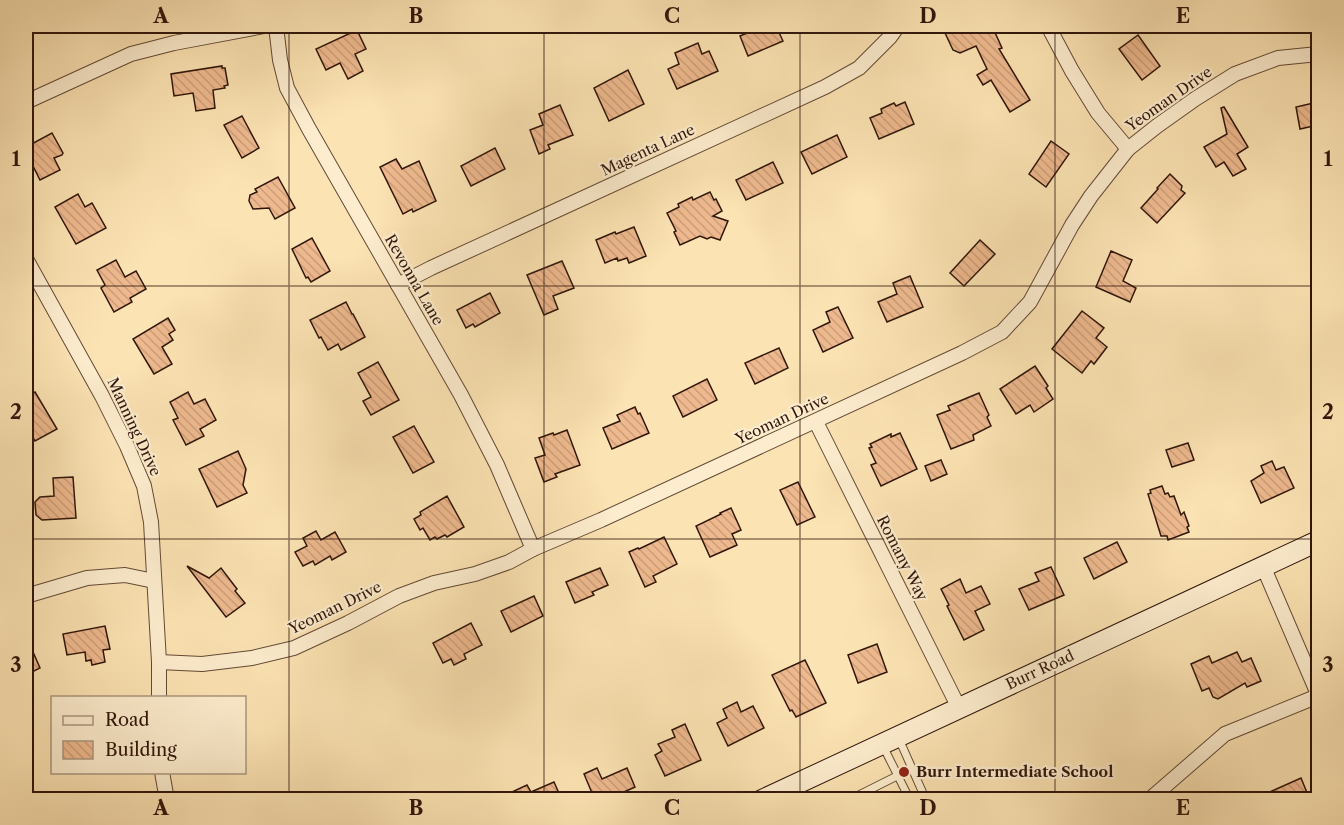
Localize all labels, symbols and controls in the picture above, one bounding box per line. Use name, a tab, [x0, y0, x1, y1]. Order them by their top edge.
text: A	[152, 4, 169, 28]
text: B	[409, 4, 424, 28]
text: C	[664, 4, 680, 28]
text: D	[919, 4, 937, 28]
text: E	[1176, 4, 1190, 28]
street label: Yeoman Drive	[1121, 62, 1215, 136]
street label: Magenta Lane	[598, 120, 698, 180]
text: 1	[12, 147, 21, 171]
text: 1	[1324, 147, 1333, 171]
street label: Revonna Lane	[381, 231, 448, 329]
street label: Manning Drive	[103, 374, 166, 479]
street label: Yeoman Drive	[731, 389, 831, 449]
text: 2	[10, 400, 22, 424]
text: 2	[1322, 400, 1334, 424]
street label: Romany Way	[873, 512, 932, 604]
street label: Yeoman Drive	[284, 577, 384, 639]
street label: Burr Road	[1003, 645, 1077, 694]
text: 3	[10, 653, 22, 677]
text: 3	[1322, 653, 1334, 677]
legend	[51, 696, 246, 774]
text: Road	[105, 709, 150, 731]
text: Building	[105, 739, 177, 761]
place label: Burr Intermediate School	[916, 762, 1113, 781]
marker: Burr Intermediate School	[897, 765, 911, 779]
text: A	[152, 796, 169, 820]
text: B	[409, 796, 424, 820]
text: C	[664, 796, 680, 820]
text: D	[919, 796, 937, 820]
text: E	[1176, 796, 1190, 820]

